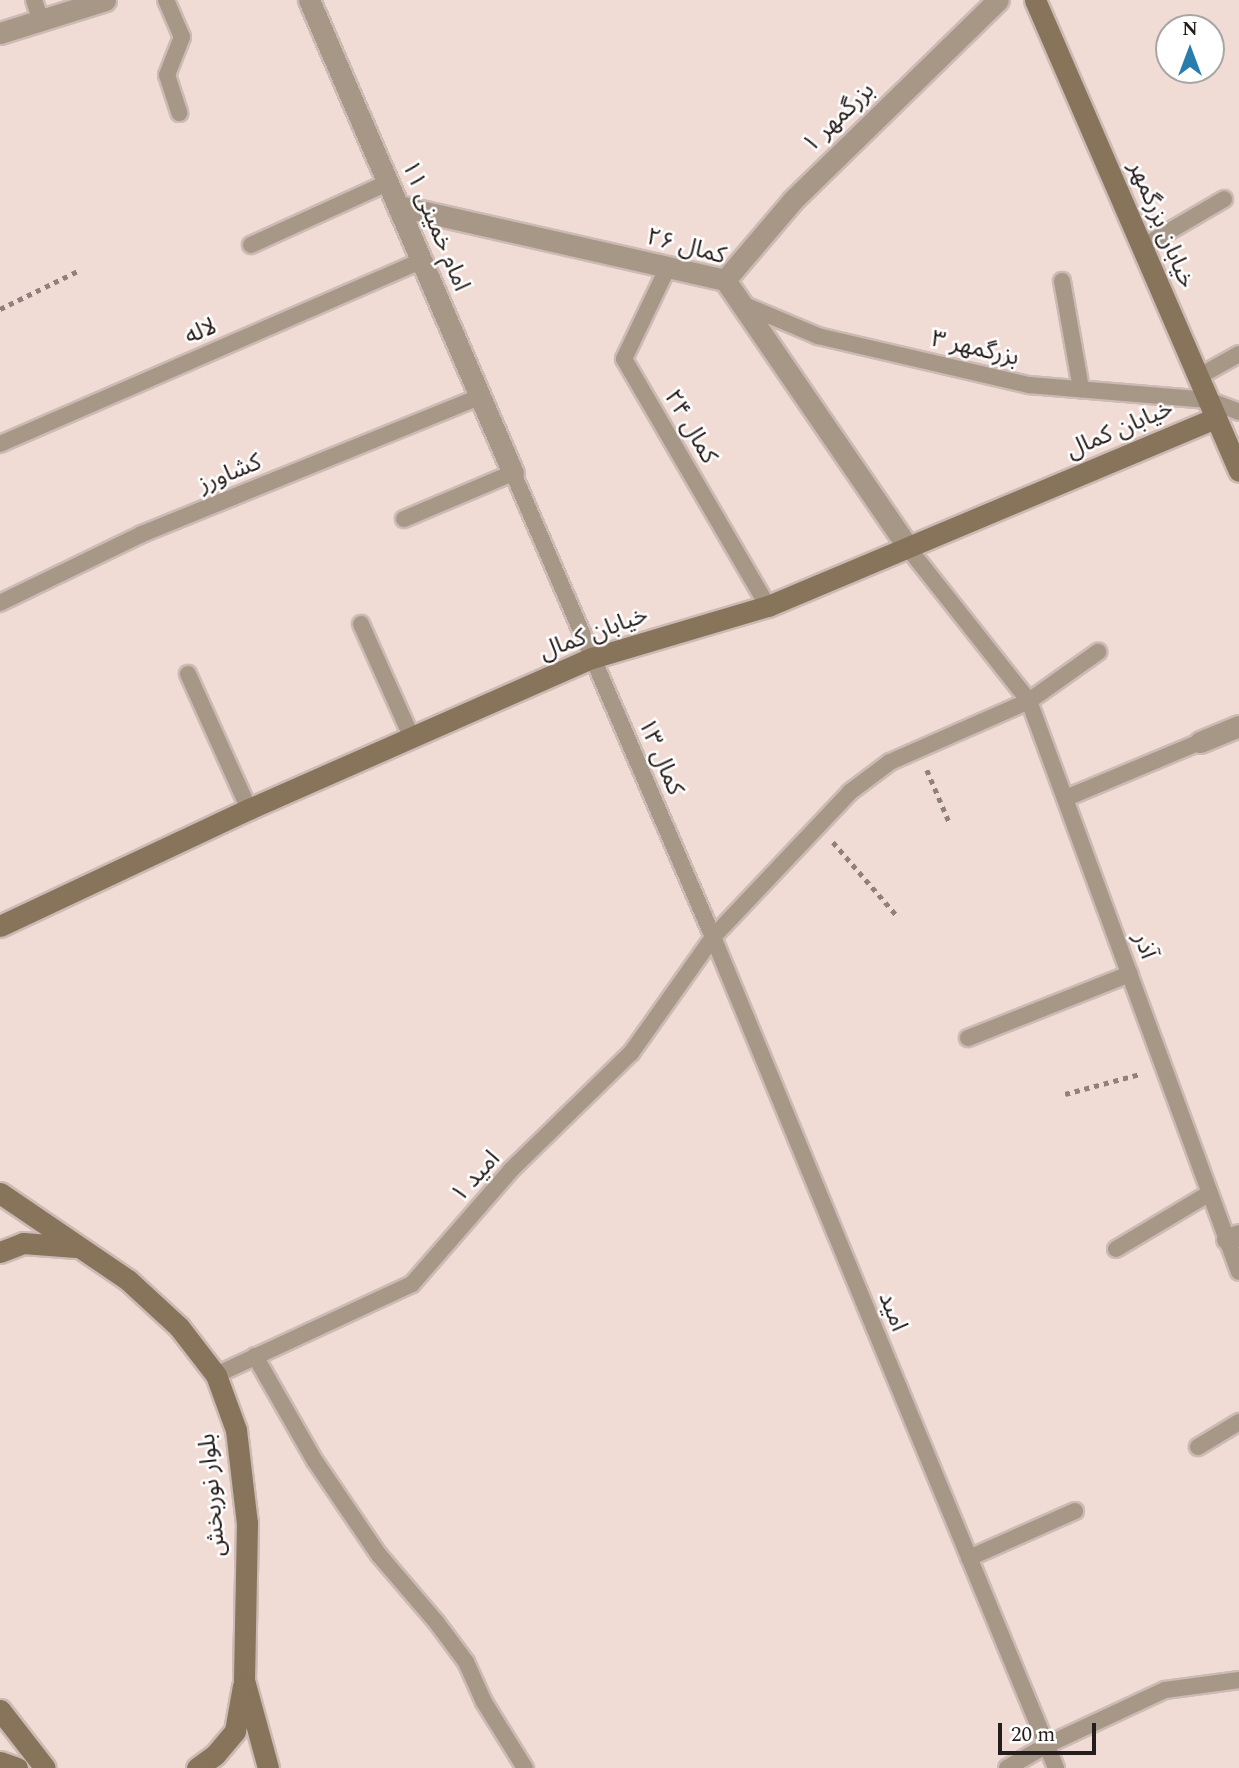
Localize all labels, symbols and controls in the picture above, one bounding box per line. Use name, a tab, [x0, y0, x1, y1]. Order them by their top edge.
north arrow	[1155, 14, 1225, 84]
text: N	[1182, 15, 1198, 44]
street label: بزرگمهر ۱	[797, 77, 881, 159]
street label: امام خمینی ۱۱	[395, 156, 475, 296]
street label: خیابان بزرگمهر	[1121, 157, 1201, 293]
street label: کمال ۲۶	[643, 223, 729, 271]
street label: لاله	[181, 313, 221, 351]
street label: بزرگمهر ۳	[928, 325, 1022, 373]
street label: کمال ۲۴	[657, 385, 723, 469]
street label: خیابان کمال	[1062, 395, 1178, 465]
street label: کشاورز	[194, 448, 266, 500]
street label: خیابان کمال	[536, 601, 652, 667]
street label: کمال ۱۳	[631, 714, 689, 800]
street label: آذر	[1126, 929, 1162, 963]
street label: امید ۱	[445, 1145, 507, 1209]
street label: امید	[871, 1288, 913, 1336]
street label: بلوار نوربخش	[193, 1432, 233, 1558]
scale bar	[1001, 1708, 1099, 1752]
text: 20 m	[1011, 1719, 1055, 1751]

